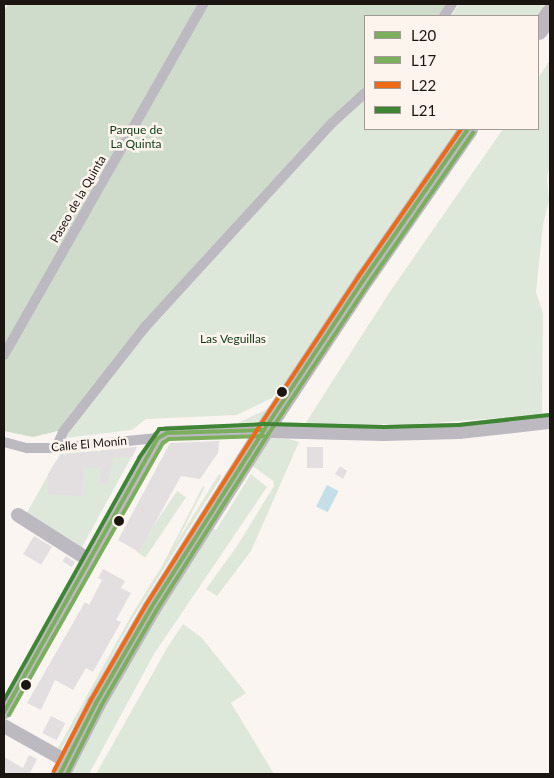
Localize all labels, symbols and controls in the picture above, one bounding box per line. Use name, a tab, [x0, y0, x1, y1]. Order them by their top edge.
legend	[364, 15, 539, 130]
text: L20	[411, 26, 436, 44]
text: L17	[411, 51, 436, 69]
text: L22	[411, 76, 436, 94]
text: L21	[411, 101, 436, 119]
park label: Parque de La Quinta	[110, 123, 162, 151]
street label: Paseo de la Quinta	[47, 153, 109, 245]
park label: Las Veguillas	[200, 332, 266, 346]
unlabelled marker	[277, 387, 287, 397]
street label: Calle El Monín	[51, 434, 127, 454]
unlabelled marker	[114, 516, 124, 526]
unlabelled marker	[21, 680, 31, 690]

